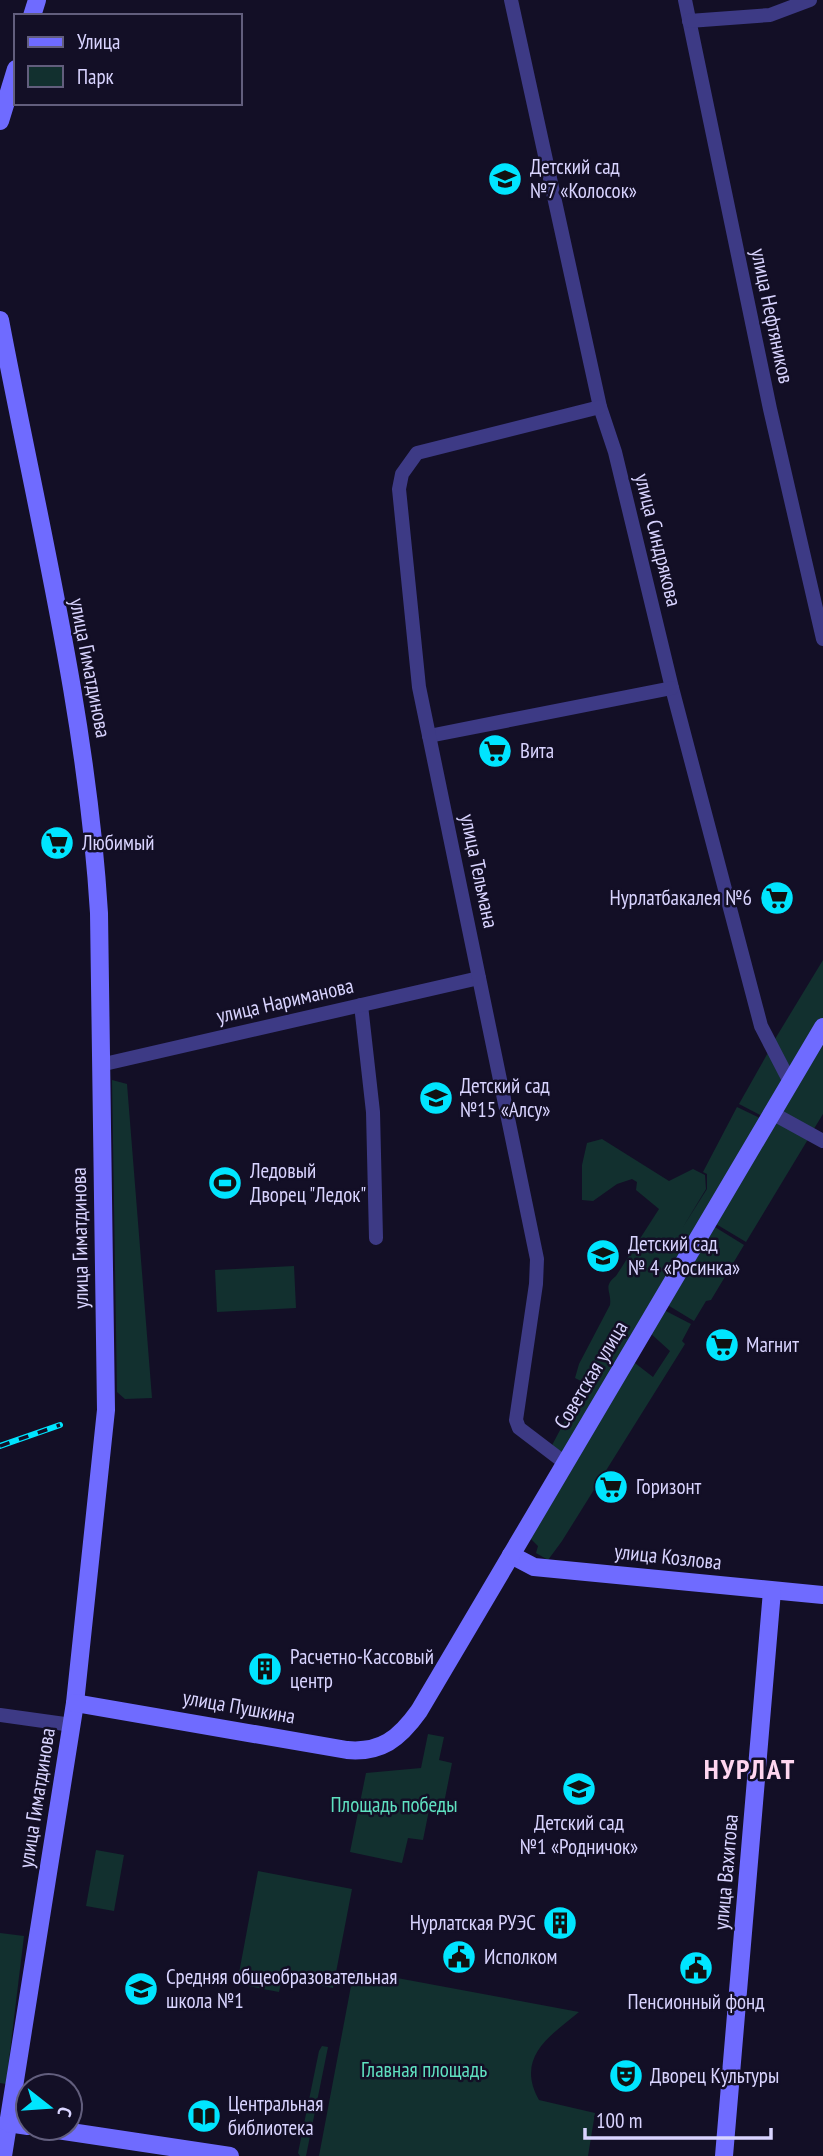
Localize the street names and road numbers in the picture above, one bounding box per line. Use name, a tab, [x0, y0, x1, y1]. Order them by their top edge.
street label: улица Нефтяников	[745, 246, 800, 386]
street label: улица Синдрякова	[629, 471, 688, 609]
street label: улица Гиматдинова	[64, 596, 117, 740]
street label: улица Тельмана	[454, 811, 505, 930]
street label: улица Нариманова	[214, 972, 356, 1029]
street label: улица Гиматдинова	[65, 1167, 94, 1309]
street label: Советская улица	[548, 1316, 633, 1434]
street label: улица Козлова	[613, 1537, 723, 1576]
street label: улица Пушкина	[181, 1683, 297, 1730]
street label: улица Гиматдинова	[12, 1726, 61, 1870]
street label: улица Вахитова	[707, 1813, 744, 1931]

